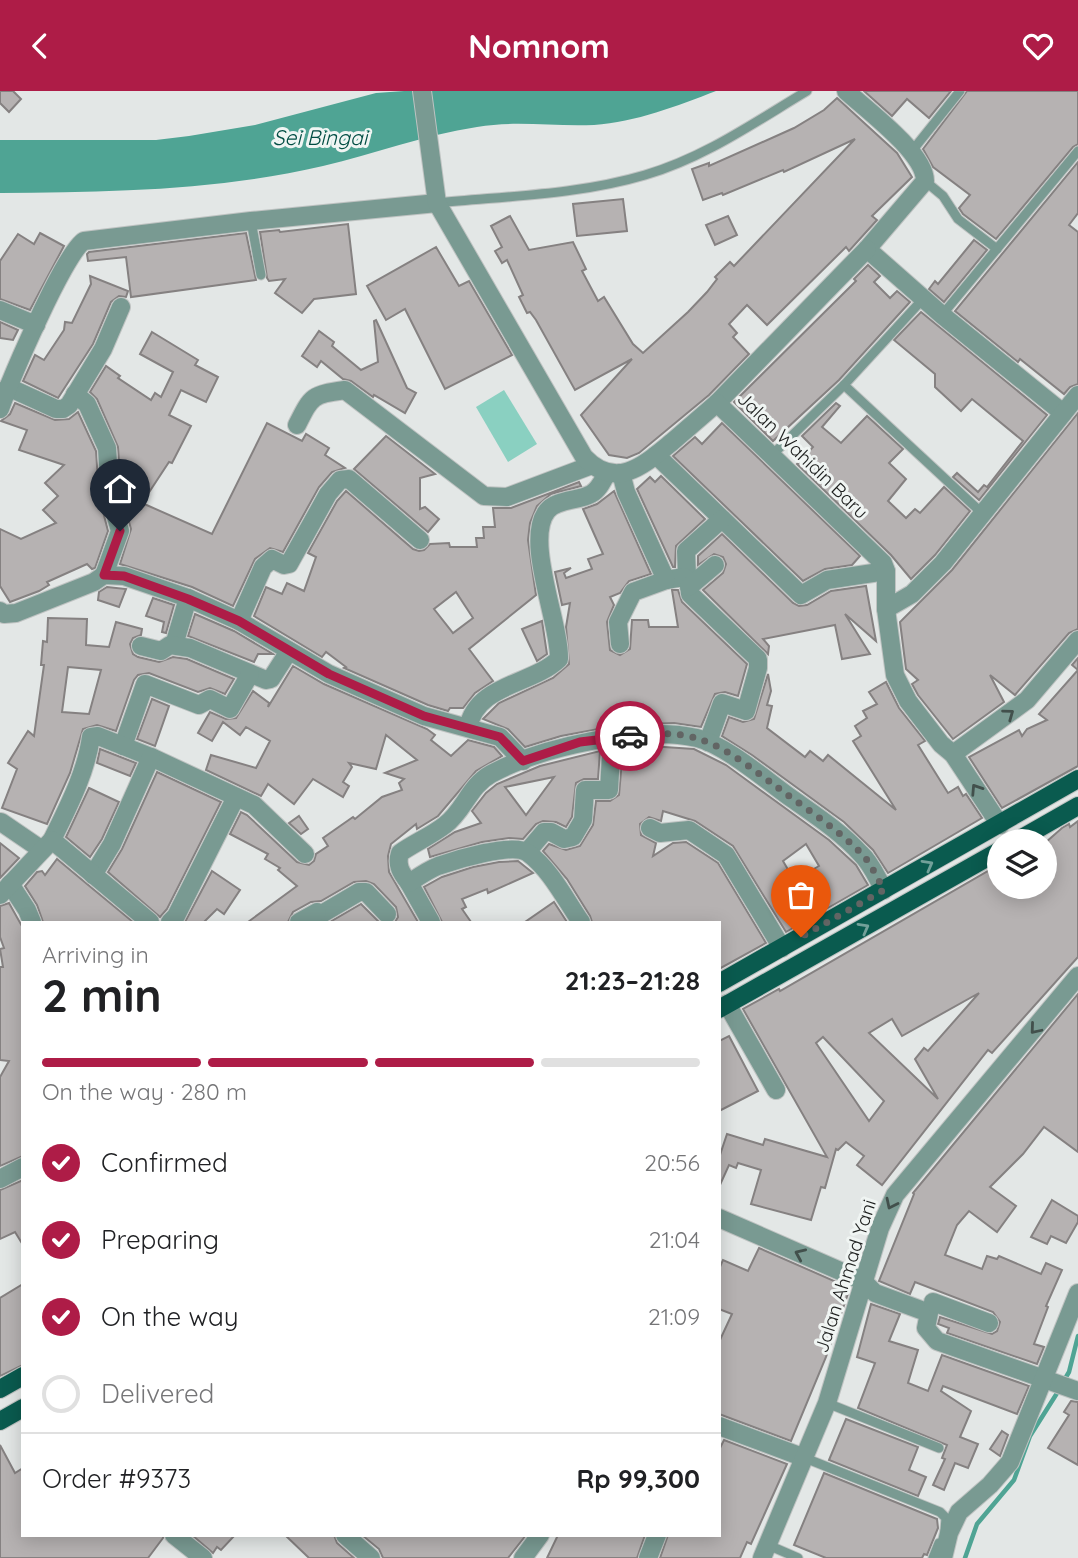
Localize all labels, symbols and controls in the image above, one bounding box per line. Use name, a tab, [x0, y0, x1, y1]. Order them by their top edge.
text: Nomnom	[468, 26, 610, 66]
icon: back	[21, 27, 59, 65]
icon: heart	[1019, 27, 1057, 65]
water label: Sei Bingai	[273, 124, 370, 150]
street label: Jalan Wahidin Baru	[733, 386, 873, 524]
pin	[90, 459, 150, 531]
icon: home	[101, 470, 139, 508]
courier	[595, 701, 665, 771]
one-way arrow	[1001, 710, 1014, 722]
icon: car	[611, 717, 649, 755]
one-way arrow	[972, 784, 985, 797]
map controls	[987, 829, 1057, 899]
button: layers	[987, 829, 1057, 899]
one-way arrow	[921, 860, 933, 873]
pin	[771, 865, 831, 937]
icon: bag	[782, 876, 820, 914]
one-way arrow	[857, 923, 870, 936]
text: Arriving in	[42, 940, 149, 969]
text: 21:23–21:28	[565, 964, 700, 997]
text: 2 min	[42, 966, 162, 1024]
one-way arrow	[1030, 1021, 1043, 1033]
text: On the way · 280 m	[42, 1077, 247, 1106]
icon: check	[42, 1144, 80, 1182]
text: Confirmed	[101, 1146, 228, 1179]
text: 20:56	[644, 1148, 700, 1177]
street label: Jalan Ahmad Yani	[809, 1196, 881, 1356]
one-way arrow	[885, 1197, 899, 1210]
icon: check	[42, 1221, 80, 1259]
text: Preparing	[101, 1223, 219, 1256]
text: 21:04	[649, 1225, 700, 1254]
one-way arrow	[795, 1248, 807, 1262]
icon: check	[42, 1298, 80, 1336]
text: On the way	[101, 1300, 239, 1333]
text: 21:09	[648, 1302, 700, 1331]
text: Delivered	[101, 1377, 214, 1410]
text: Order #9373	[42, 1462, 191, 1495]
text: Rp 99,300	[576, 1462, 700, 1495]

